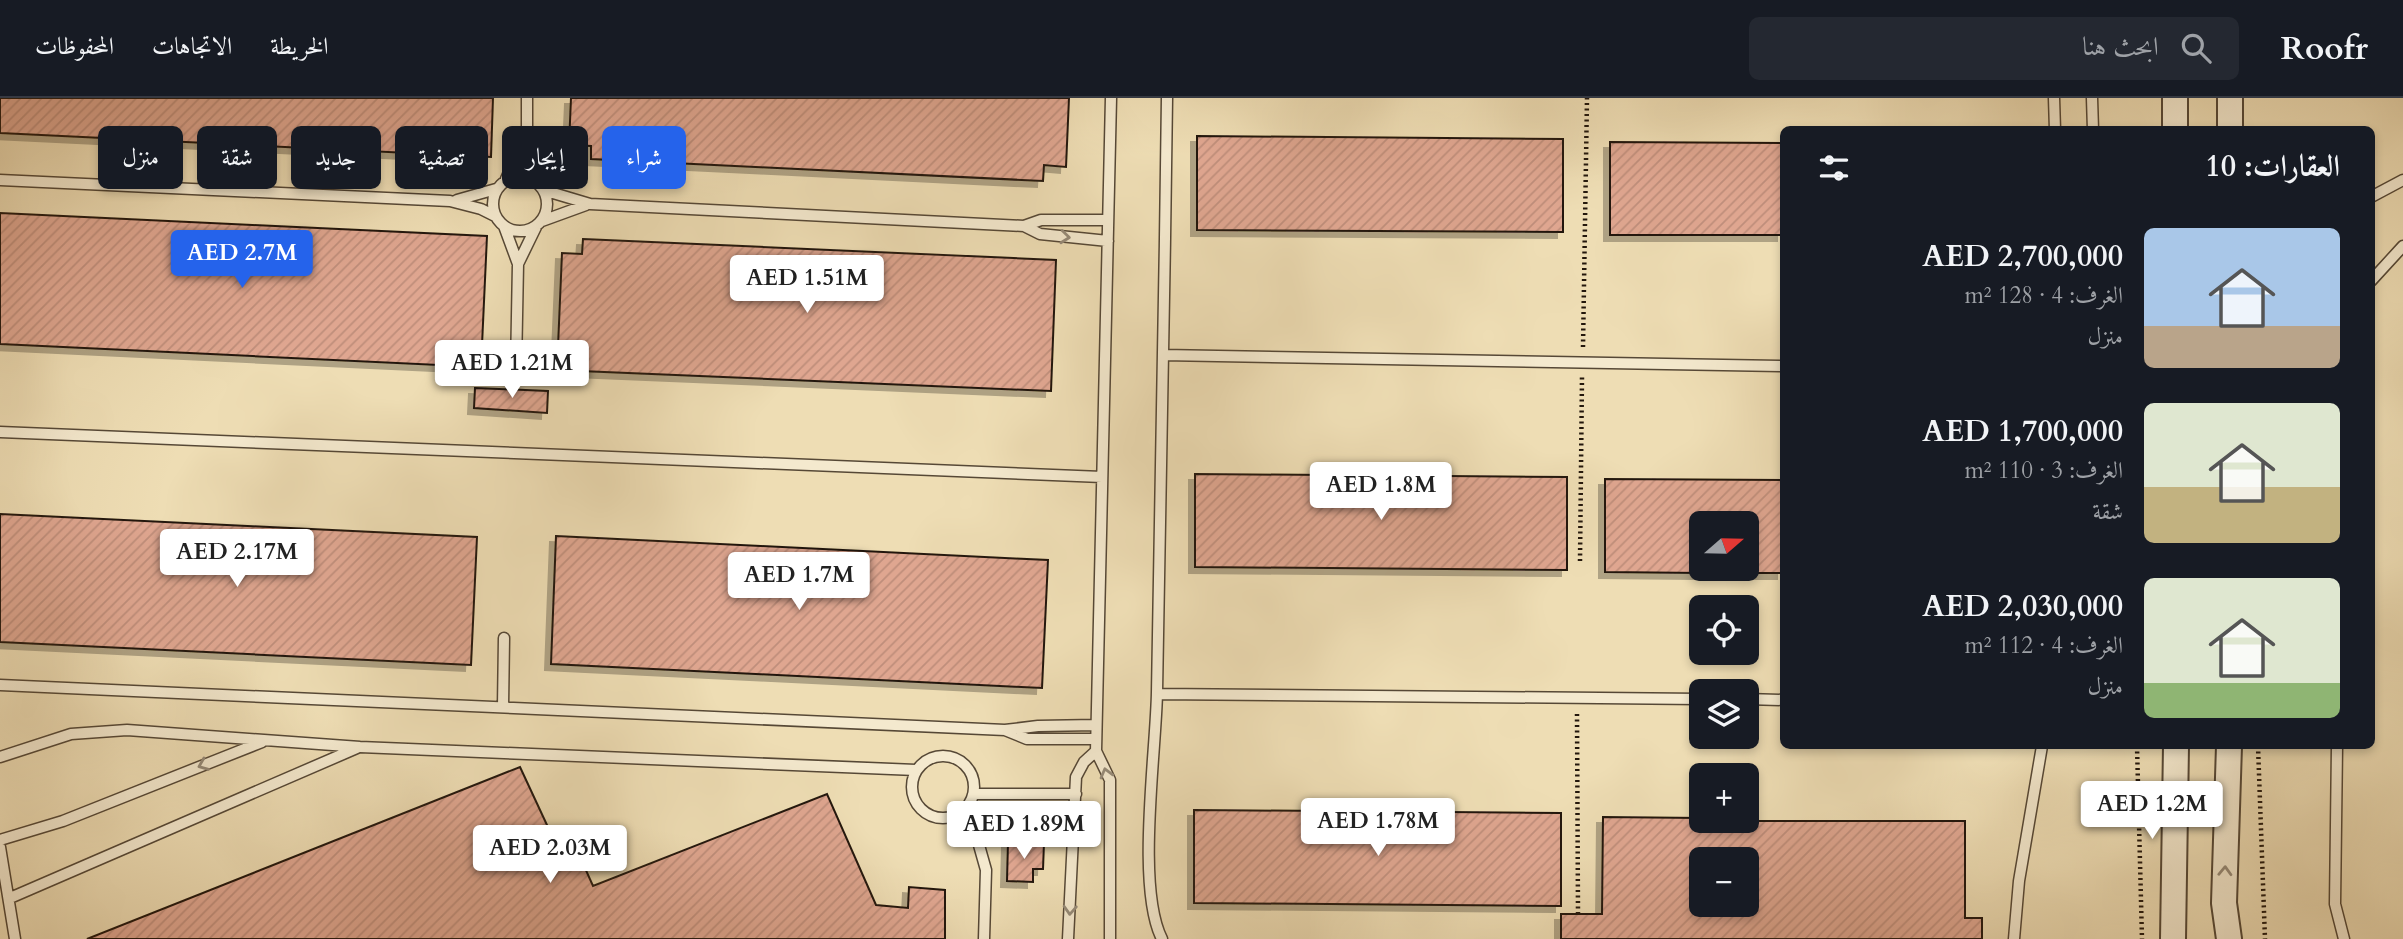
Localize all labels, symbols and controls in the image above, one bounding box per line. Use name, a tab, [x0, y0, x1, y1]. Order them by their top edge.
search box	[1749, 17, 2239, 80]
text: Roofr	[2281, 26, 2368, 71]
text: ابحث هنا	[2082, 29, 2159, 64]
icon: search	[2177, 29, 2215, 67]
text: المحفوظات	[35, 30, 114, 63]
text: الاتجاهات	[152, 30, 232, 63]
text: الخريطة	[270, 30, 329, 63]
chip: منزل	[98, 126, 183, 189]
chip: شقة	[197, 126, 277, 189]
chip: جديد	[291, 126, 381, 189]
chip: تصفية	[395, 126, 488, 189]
chip: إيجار	[502, 126, 588, 189]
chip: شراء	[602, 126, 686, 189]
text: العقارات: 10	[2205, 146, 2340, 187]
icon: filters	[1815, 149, 1853, 187]
one-way arrow	[1060, 229, 1071, 244]
pin: AED 2.7M	[170, 230, 314, 290]
text: AED 2,700,000	[1922, 236, 2123, 277]
text: AED 2.7M	[187, 237, 297, 268]
pin: AED 1.51M	[727, 256, 887, 315]
icon: home	[2200, 256, 2284, 340]
text: AED 1.51M	[746, 262, 868, 293]
text: الغرف: 4 · 128 m²	[1964, 280, 2123, 311]
text: منزل	[2088, 321, 2123, 352]
pin: AED 1.21M	[432, 341, 592, 400]
text: AED 1.21M	[451, 347, 573, 378]
text: AED 1,700,000	[1922, 411, 2123, 452]
icon: home	[2200, 431, 2284, 515]
text: الغرف: 3 · 110 m²	[1964, 455, 2123, 486]
pin: AED 1.8M	[1309, 462, 1453, 522]
text: AED 1.8M	[1326, 469, 1436, 500]
text: شقة	[2093, 496, 2123, 527]
north arrow	[1689, 511, 1759, 581]
map controls	[1689, 511, 1759, 917]
pin: AED 2.17M	[157, 530, 317, 589]
text: AED 2.17M	[176, 536, 298, 567]
pin: AED 1.7M	[727, 552, 871, 612]
text: AED 1.7M	[744, 559, 854, 590]
text: AED 2,030,000	[1922, 586, 2123, 627]
button: locate	[1689, 595, 1759, 665]
icon: home	[2200, 606, 2284, 690]
text: الغرف: 4 · 112 m²	[1964, 630, 2123, 661]
text: منزل	[2088, 671, 2123, 702]
button: layers	[1689, 679, 1759, 749]
one-way arrow	[197, 757, 209, 771]
button: +	[1689, 763, 1759, 833]
one-way arrow	[1100, 768, 1115, 780]
pin: AED 1.2M	[2080, 782, 2224, 841]
text: AED 1.2M	[2097, 788, 2207, 819]
pin: AED 1.78M	[1298, 798, 1458, 858]
pin: AED 1.89M	[944, 802, 1104, 861]
text: AED 1.78M	[1317, 805, 1439, 836]
text: AED 1.89M	[963, 808, 1085, 839]
pin: AED 2.03M	[470, 826, 630, 885]
text: AED 2.03M	[489, 832, 611, 863]
button: −	[1689, 847, 1759, 917]
one-way arrow	[2217, 865, 2232, 876]
one-way arrow	[1063, 905, 1078, 916]

